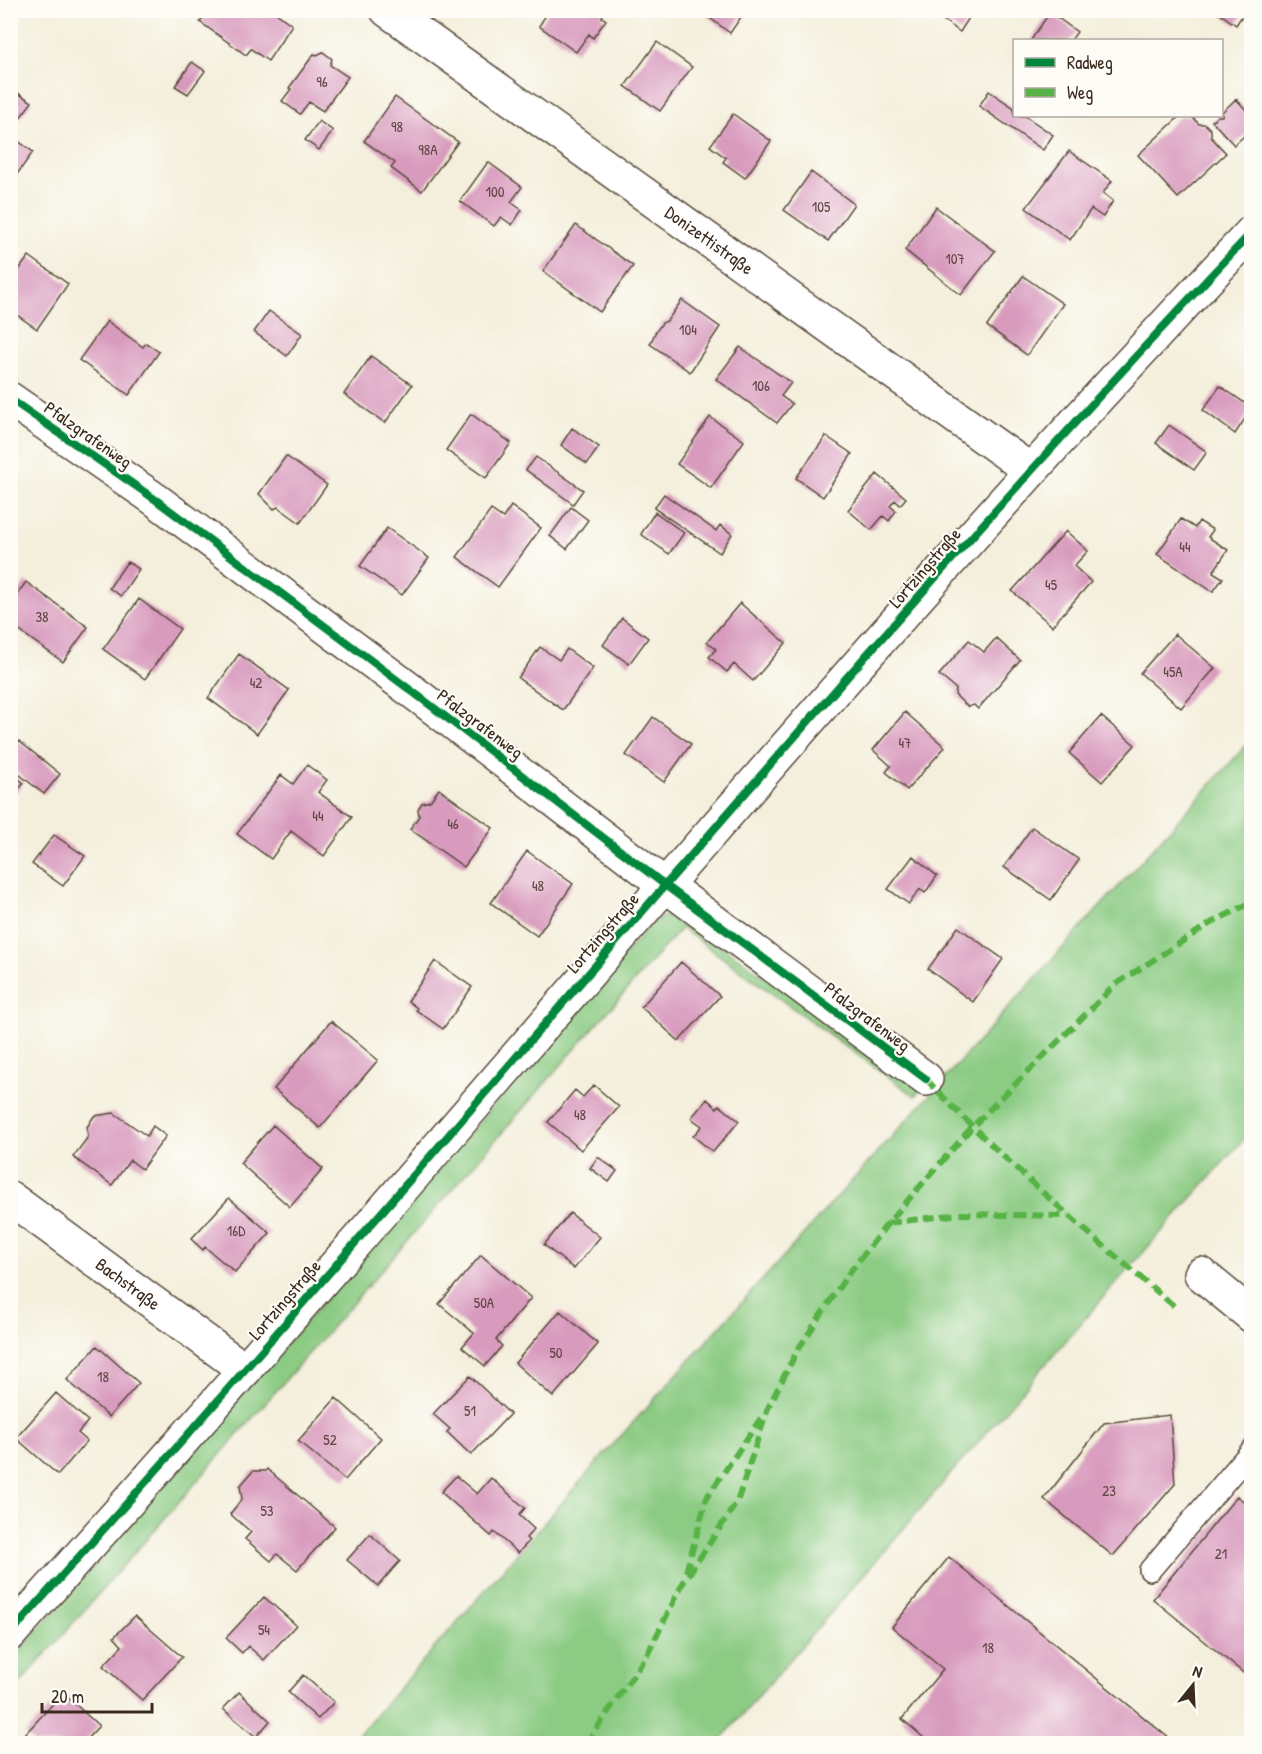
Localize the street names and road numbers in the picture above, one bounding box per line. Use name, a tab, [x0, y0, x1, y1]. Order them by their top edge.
street label: Donizettistraße	[660, 200, 759, 280]
street label: Pfalzgrafenweg	[39, 395, 137, 474]
street label: Lortzingstraße	[883, 522, 966, 613]
street label: Pfalzgrafenweg	[432, 683, 529, 764]
street label: Lortzingstraße	[561, 887, 644, 978]
street label: Pfalzgrafenweg	[819, 976, 916, 1057]
street label: Bachstraße	[91, 1252, 166, 1316]
street label: Lortzingstraße	[243, 1254, 326, 1345]

